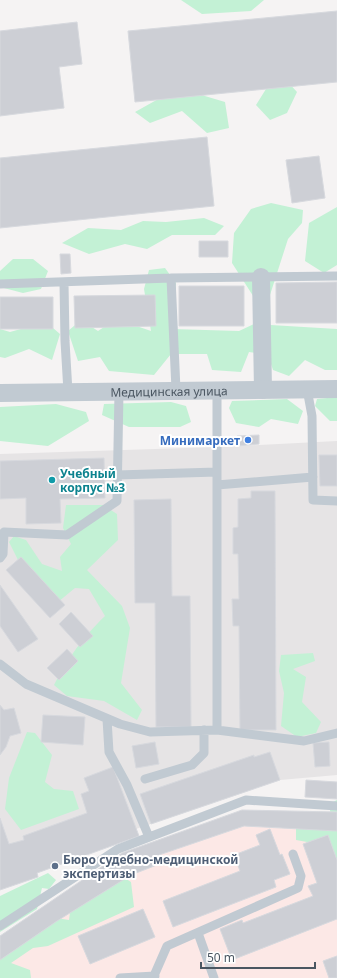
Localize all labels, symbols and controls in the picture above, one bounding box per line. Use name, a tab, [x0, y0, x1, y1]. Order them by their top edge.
street label: Медицинская улица	[110, 382, 228, 400]
place label: Минимаркет	[160, 432, 240, 449]
marker: Минимаркет	[243, 435, 253, 445]
place label: Учебный корпус №3	[60, 465, 125, 496]
marker: Учебный корпус №3	[47, 475, 57, 485]
place label: Бюро судебно-медицинской экспертизы	[63, 851, 238, 882]
marker: Бюро судебно-медицинской экспертизы	[50, 861, 60, 871]
scale bar	[201, 944, 315, 970]
text: 50 m	[207, 949, 235, 966]

